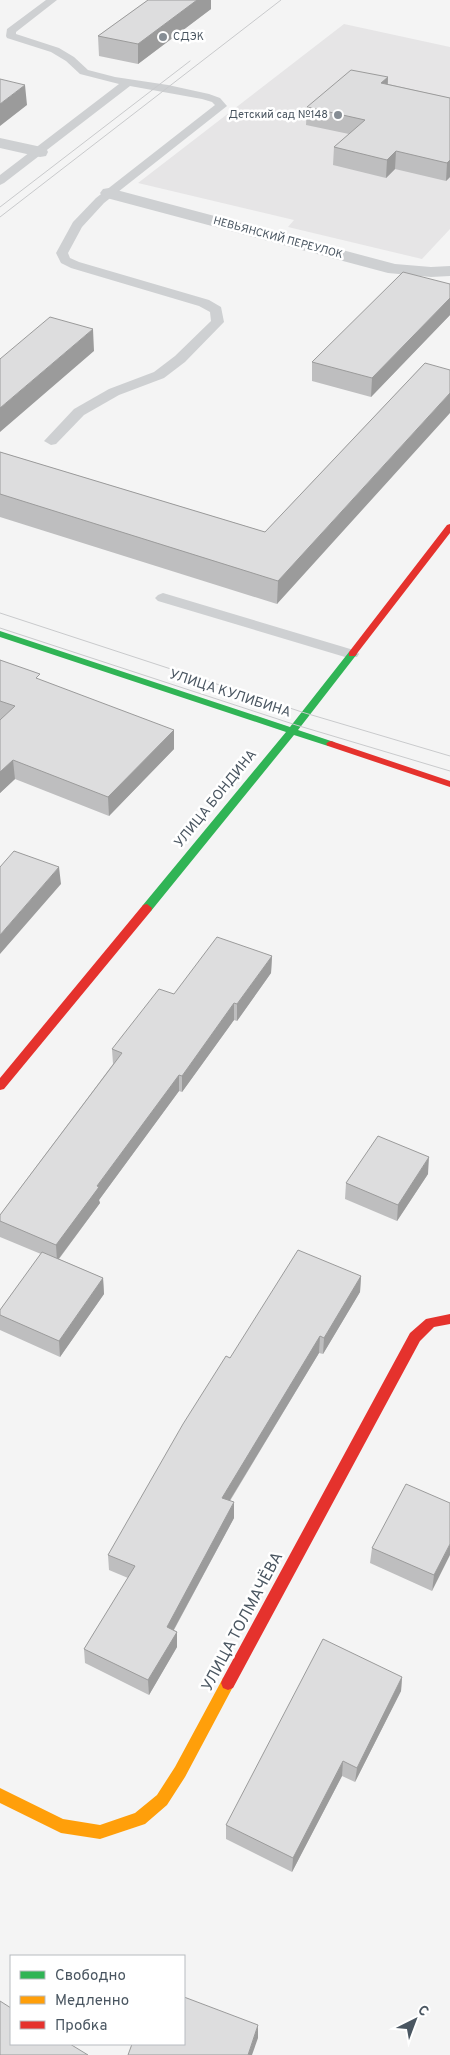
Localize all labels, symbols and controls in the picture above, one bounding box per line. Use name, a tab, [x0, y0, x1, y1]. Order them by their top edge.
place label: СДЭК	[173, 30, 204, 44]
marker: СДЭК	[157, 31, 169, 43]
place label: Детский сад №148	[229, 108, 328, 122]
marker: Детский сад №148	[332, 109, 344, 121]
street label: НЕВЬЯНСКИЙ ПЕРЕУЛОК	[212, 213, 345, 262]
street label: УЛИЦА КУЛИБИНА	[167, 666, 293, 722]
street label: УЛИЦА БОНДИНА	[171, 747, 261, 851]
street label: УЛИЦА ТОЛМАЧЁВА	[196, 1548, 288, 1695]
legend	[10, 1955, 185, 2045]
text: Свободно	[55, 1967, 126, 1986]
text: Медленно	[55, 1992, 129, 2011]
north arrow	[390, 1995, 440, 2045]
text: С	[414, 2002, 432, 2021]
text: Пробка	[55, 2017, 107, 2036]

